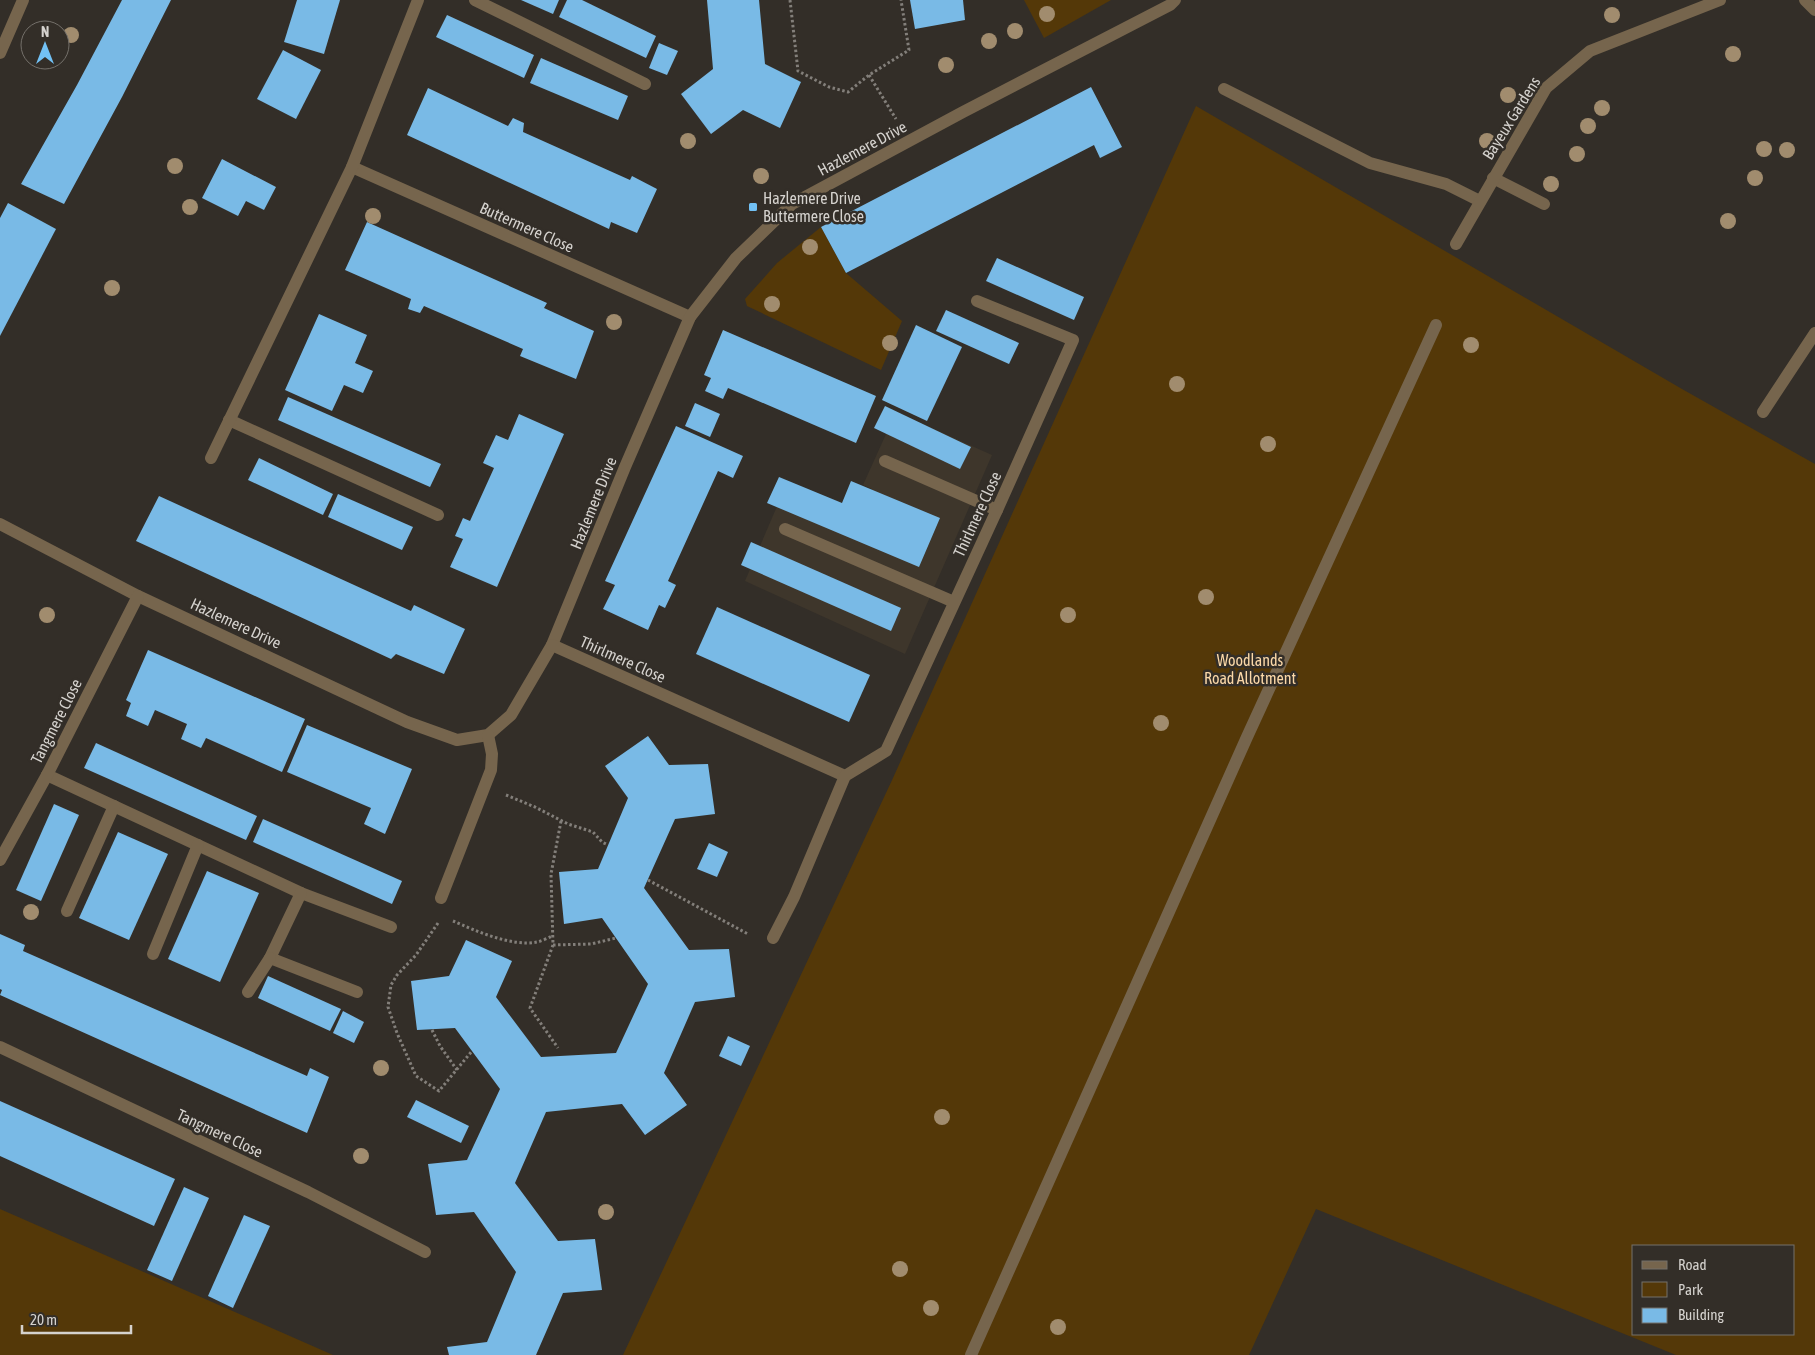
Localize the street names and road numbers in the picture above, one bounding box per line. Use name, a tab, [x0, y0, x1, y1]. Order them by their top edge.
street label: Bayeux Gardens	[1478, 73, 1545, 163]
street label: Hazlemere Drive	[815, 117, 909, 179]
street label: Buttermere Close	[477, 198, 577, 256]
street label: Hazlemere Drive	[566, 454, 620, 552]
street label: Thirlmere Close	[949, 469, 1005, 559]
street label: Hazlemere Drive	[188, 594, 284, 652]
street label: Thirlmere Close	[577, 632, 669, 686]
street label: Tangmere Close	[27, 676, 86, 767]
street label: Tangmere Close	[174, 1105, 266, 1162]

